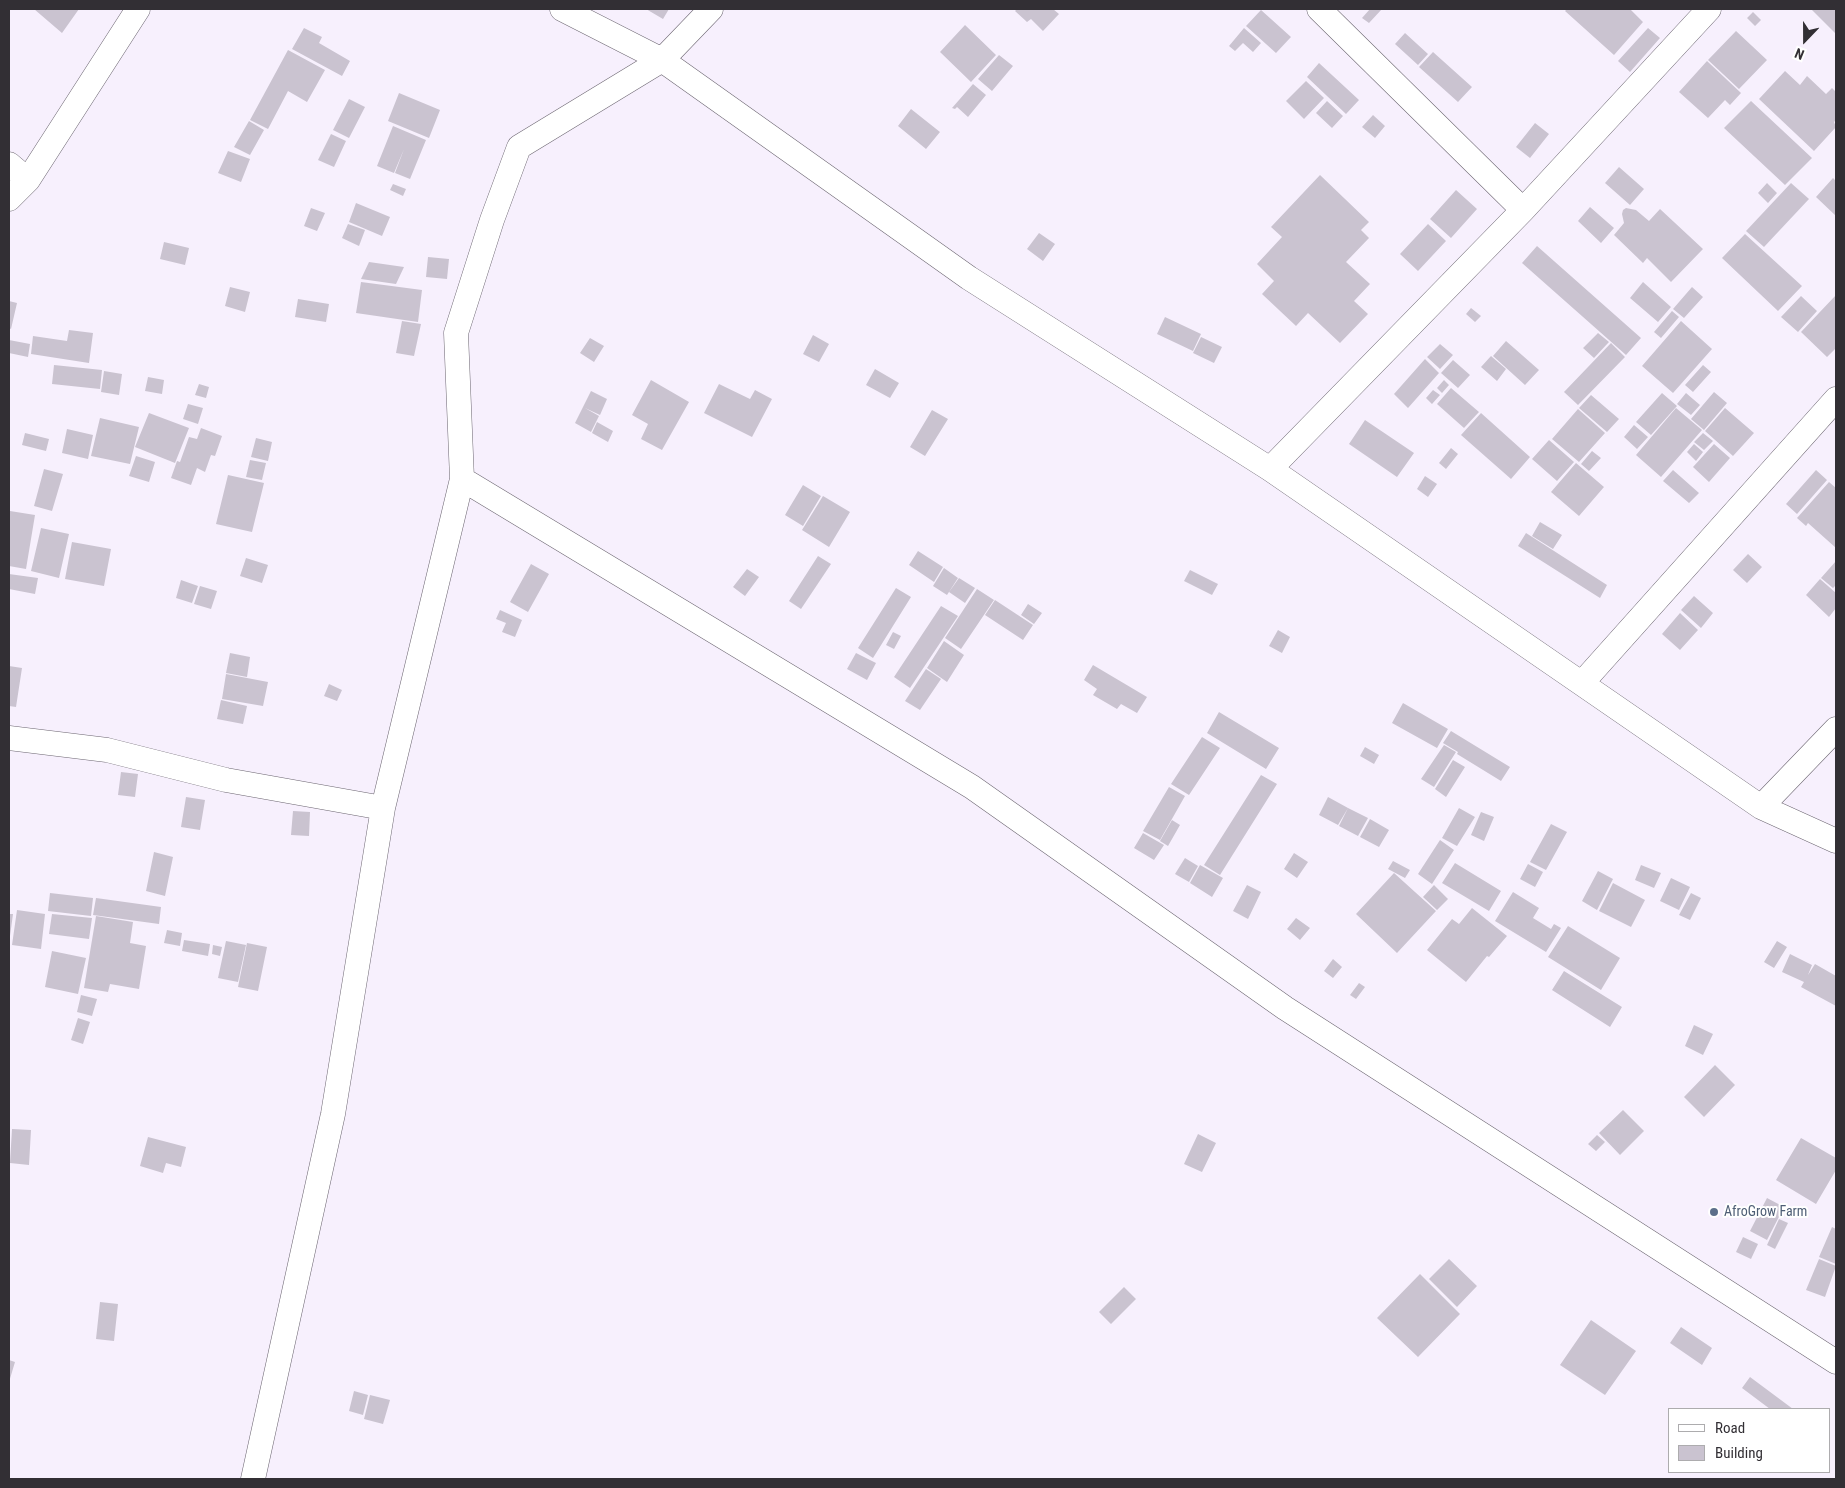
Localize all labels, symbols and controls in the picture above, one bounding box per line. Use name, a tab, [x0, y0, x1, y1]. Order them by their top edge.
north arrow	[1780, 15, 1830, 65]
text: N	[1792, 45, 1806, 63]
place label: AfroGrow Farm	[1724, 1204, 1807, 1220]
marker: AfroGrow Farm	[1708, 1206, 1720, 1218]
legend	[1668, 1408, 1830, 1473]
text: Road	[1715, 1419, 1745, 1437]
text: Building	[1715, 1444, 1763, 1462]

